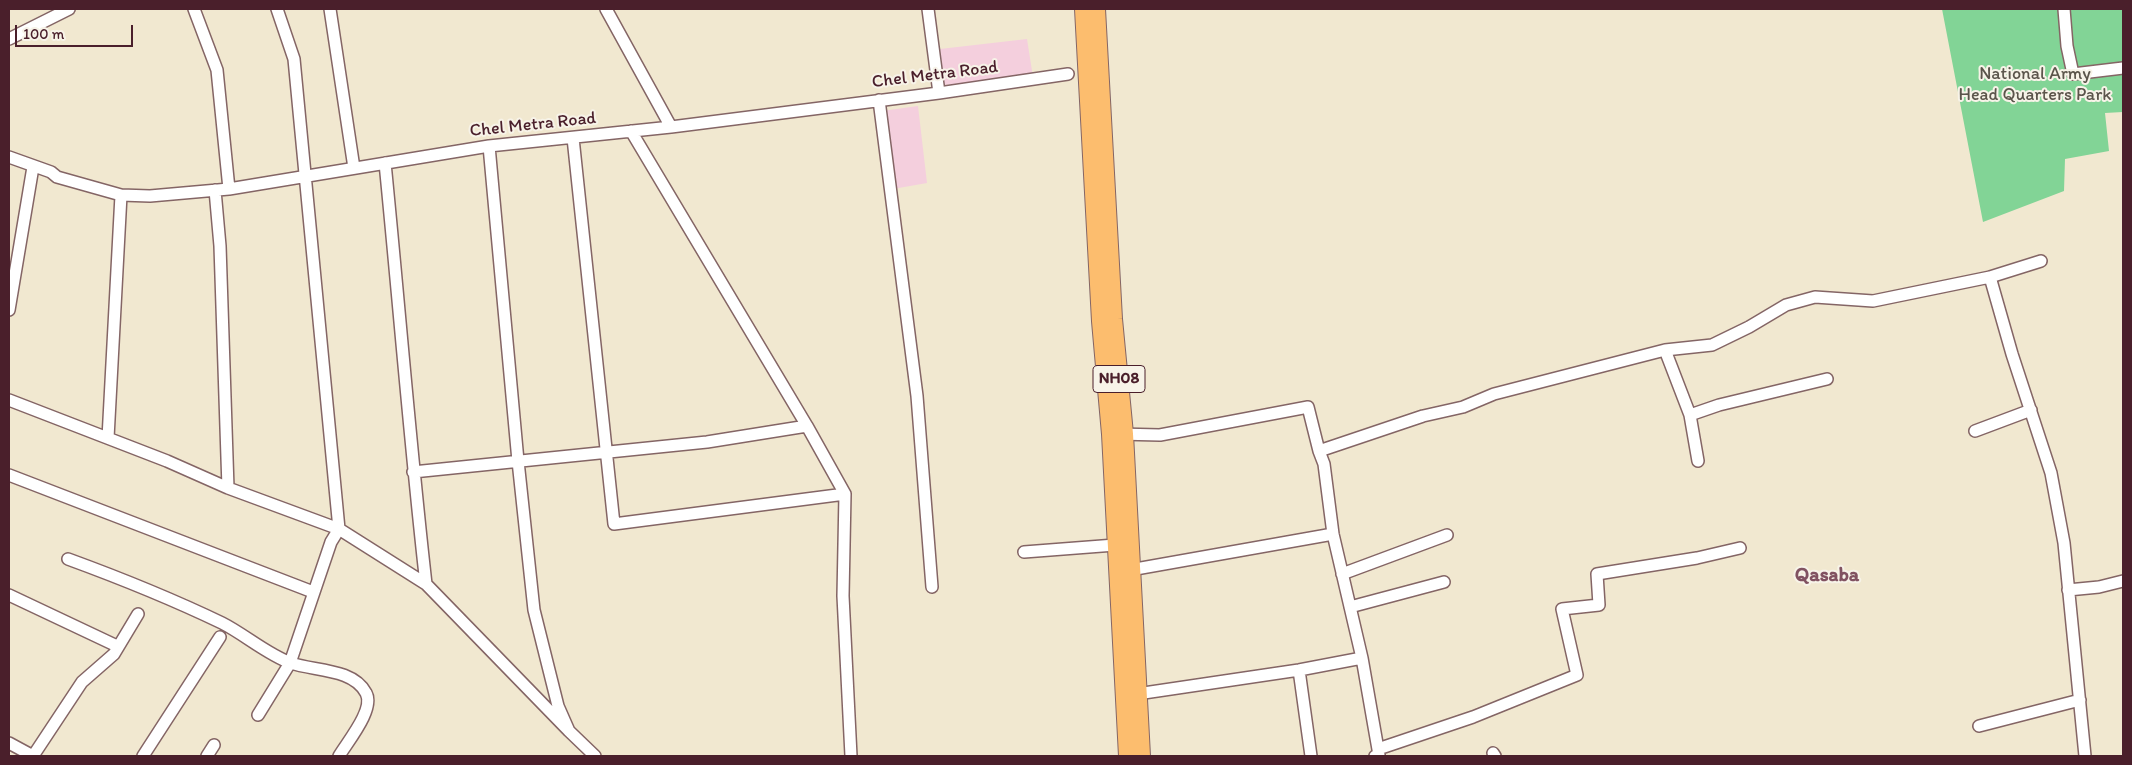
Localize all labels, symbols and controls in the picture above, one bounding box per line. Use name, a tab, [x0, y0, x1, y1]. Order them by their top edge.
scale bar	[18, 15, 135, 47]
text: 100 m	[23, 25, 64, 43]
street label: Chel Metra Road	[871, 57, 999, 93]
park label: National Army Head Quarters Park	[1959, 63, 2111, 106]
street label: Chel Metra Road	[469, 108, 597, 142]
road number: NH08	[1093, 366, 1145, 392]
district label: Qasaba	[1795, 564, 1859, 588]

